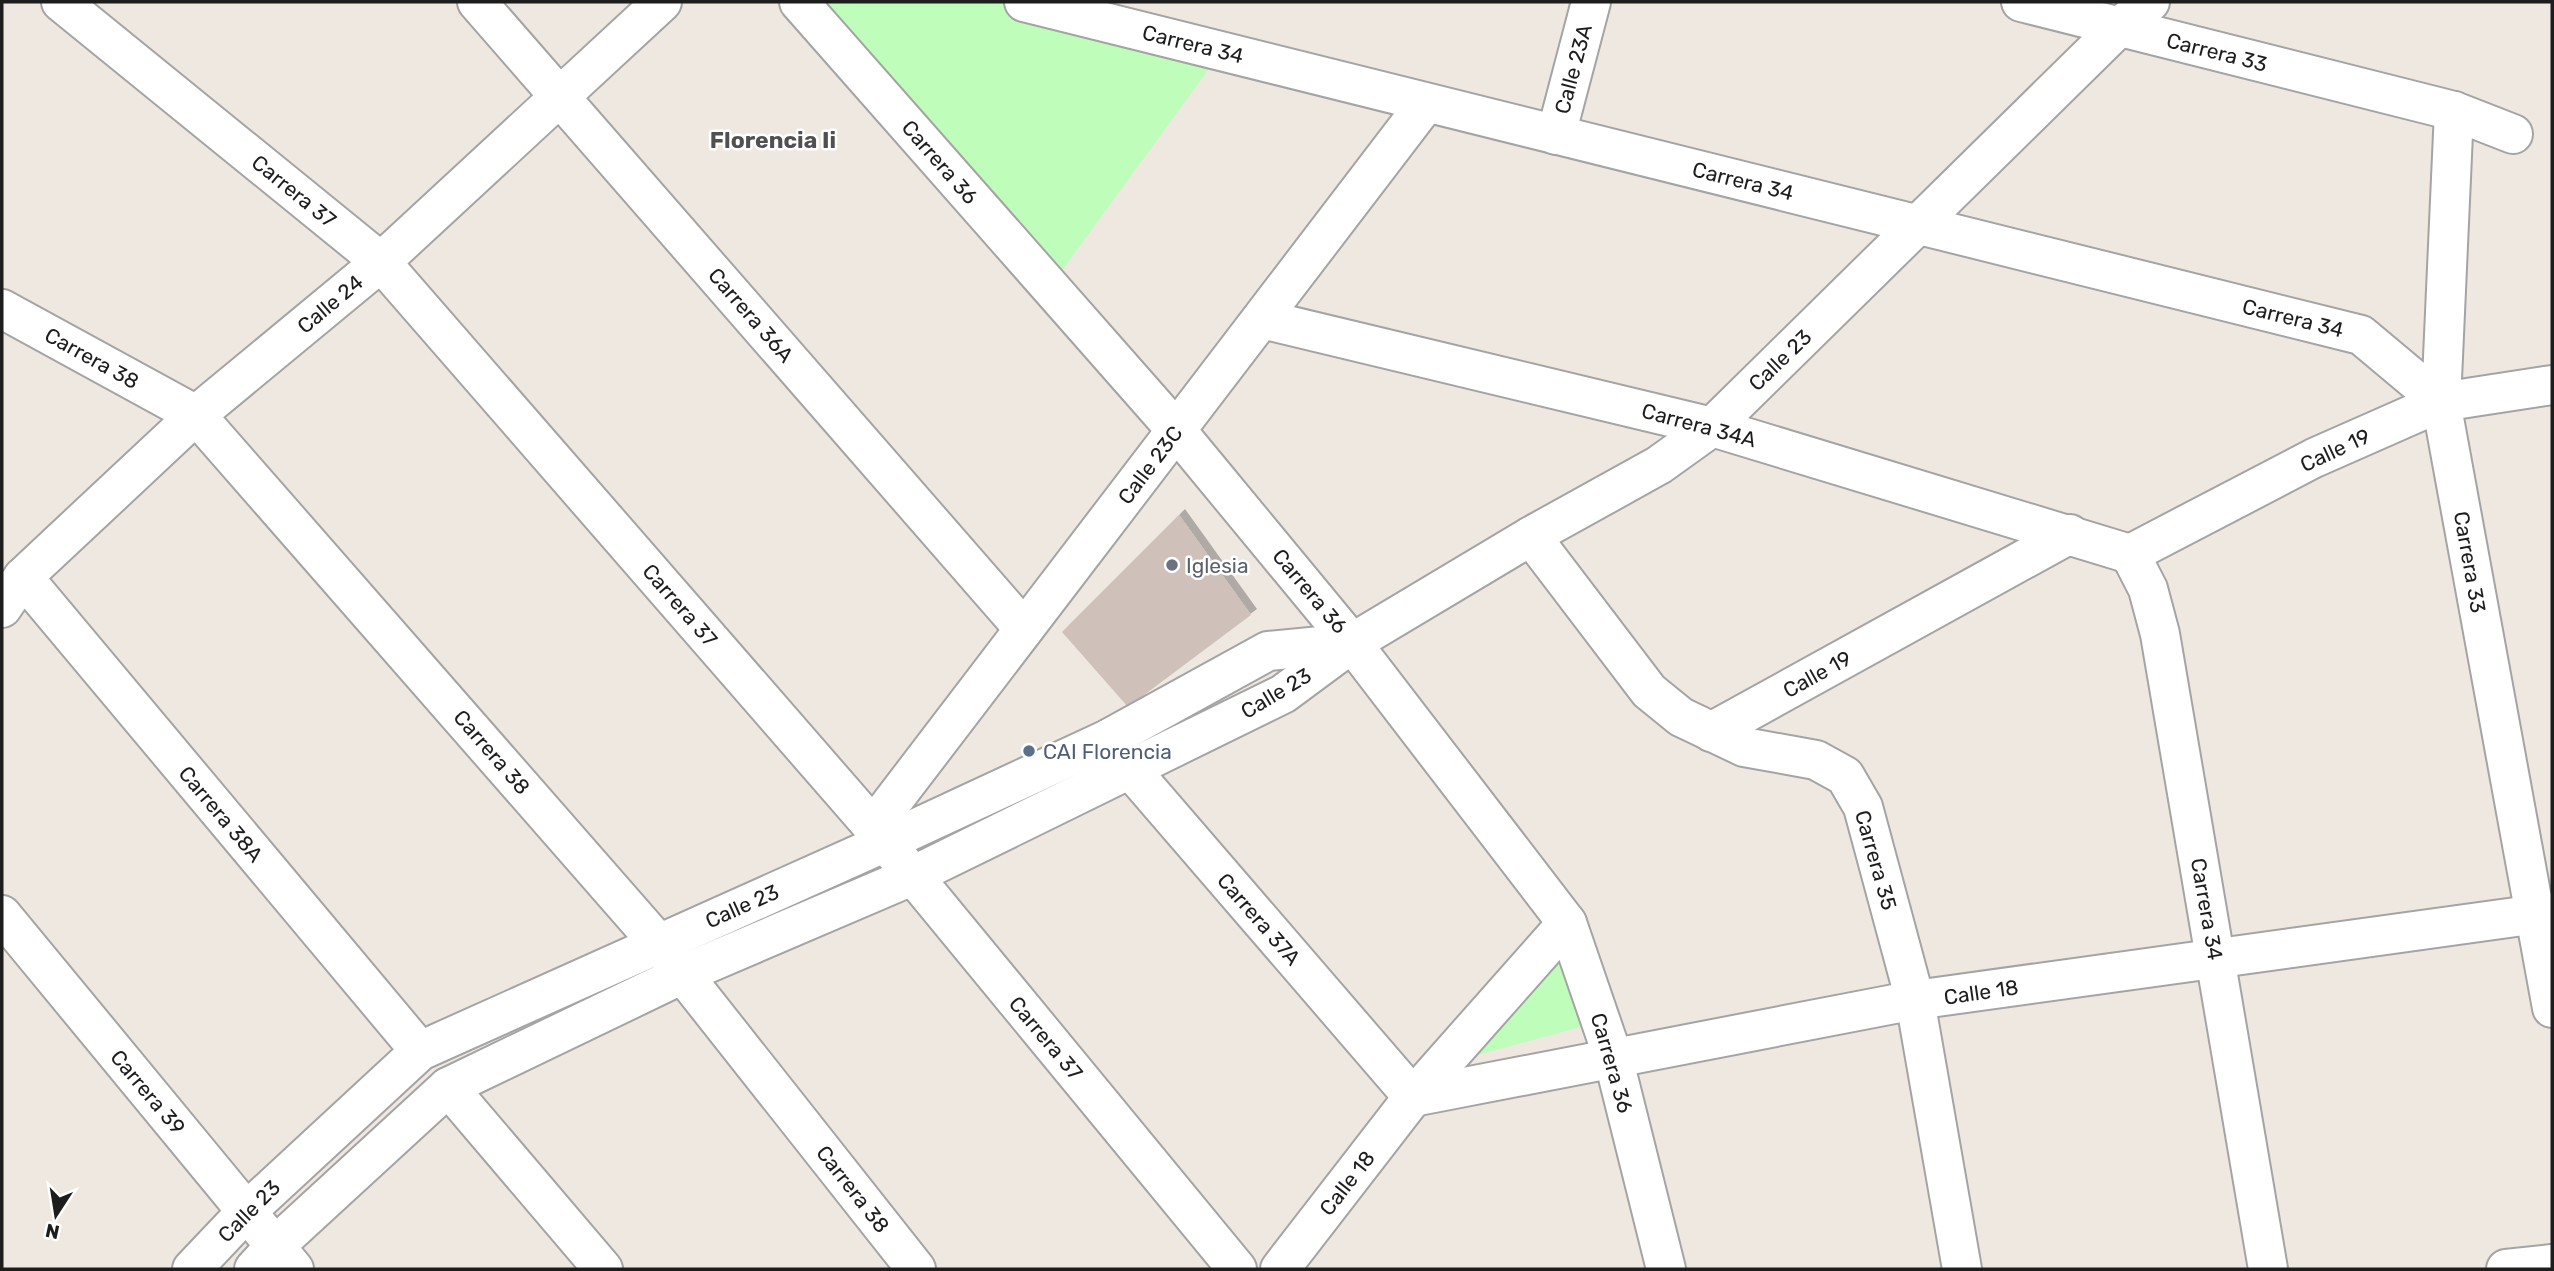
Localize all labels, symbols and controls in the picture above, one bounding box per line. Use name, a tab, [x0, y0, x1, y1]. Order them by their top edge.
street label: Carrera 34	[1140, 19, 1246, 69]
street label: Calle 23A	[1549, 21, 1597, 117]
street label: Carrera 33	[2164, 27, 2270, 77]
street label: Carrera 36	[897, 115, 983, 209]
district label: Florencia Ii	[710, 126, 836, 154]
street label: Carrera 37	[247, 149, 341, 233]
street label: Carrera 34	[1690, 156, 1796, 206]
street label: Carrera 36A	[703, 263, 799, 367]
street label: Calle 24	[292, 269, 368, 339]
street label: Carrera 34	[2240, 293, 2346, 343]
street label: Carrera 38	[41, 322, 143, 394]
street label: Calle 23	[1743, 324, 1817, 396]
street label: Carrera 34A	[1639, 398, 1759, 452]
street label: Calle 23C	[1112, 421, 1188, 509]
street label: Calle 19	[2296, 423, 2374, 477]
street label: Carrera 33	[2449, 509, 2491, 615]
street label: Carrera 36	[1267, 544, 1353, 638]
place label: Iglesia	[1186, 553, 1249, 578]
marker: Iglesia	[1164, 557, 1180, 573]
street label: Carrera 37	[637, 559, 723, 651]
street label: Calle 19	[1779, 645, 1855, 703]
street label: Calle 23	[1236, 662, 1316, 724]
street label: Carrera 38	[449, 705, 535, 799]
place label: CAI Florencia	[1043, 739, 1172, 764]
marker: CAI Florencia	[1021, 743, 1037, 759]
street label: Carrera 38A	[174, 761, 268, 867]
street label: Carrera 35	[1850, 807, 1902, 913]
street label: Carrera 34	[2186, 856, 2228, 962]
street label: Carrera 37A	[1212, 868, 1306, 970]
street label: Calle 23	[701, 879, 783, 933]
street label: Calle 18	[1942, 974, 2020, 1010]
street label: Carrera 37	[1004, 991, 1088, 1085]
street label: Carrera 36	[1586, 1010, 1638, 1116]
street label: Carrera 39	[105, 1045, 191, 1139]
street label: Carrera 38	[811, 1140, 895, 1238]
street label: Calle 18	[1314, 1146, 1380, 1220]
street label: Calle 23	[213, 1175, 285, 1247]
north arrow	[21, 1180, 91, 1250]
text: N	[43, 1218, 62, 1244]

